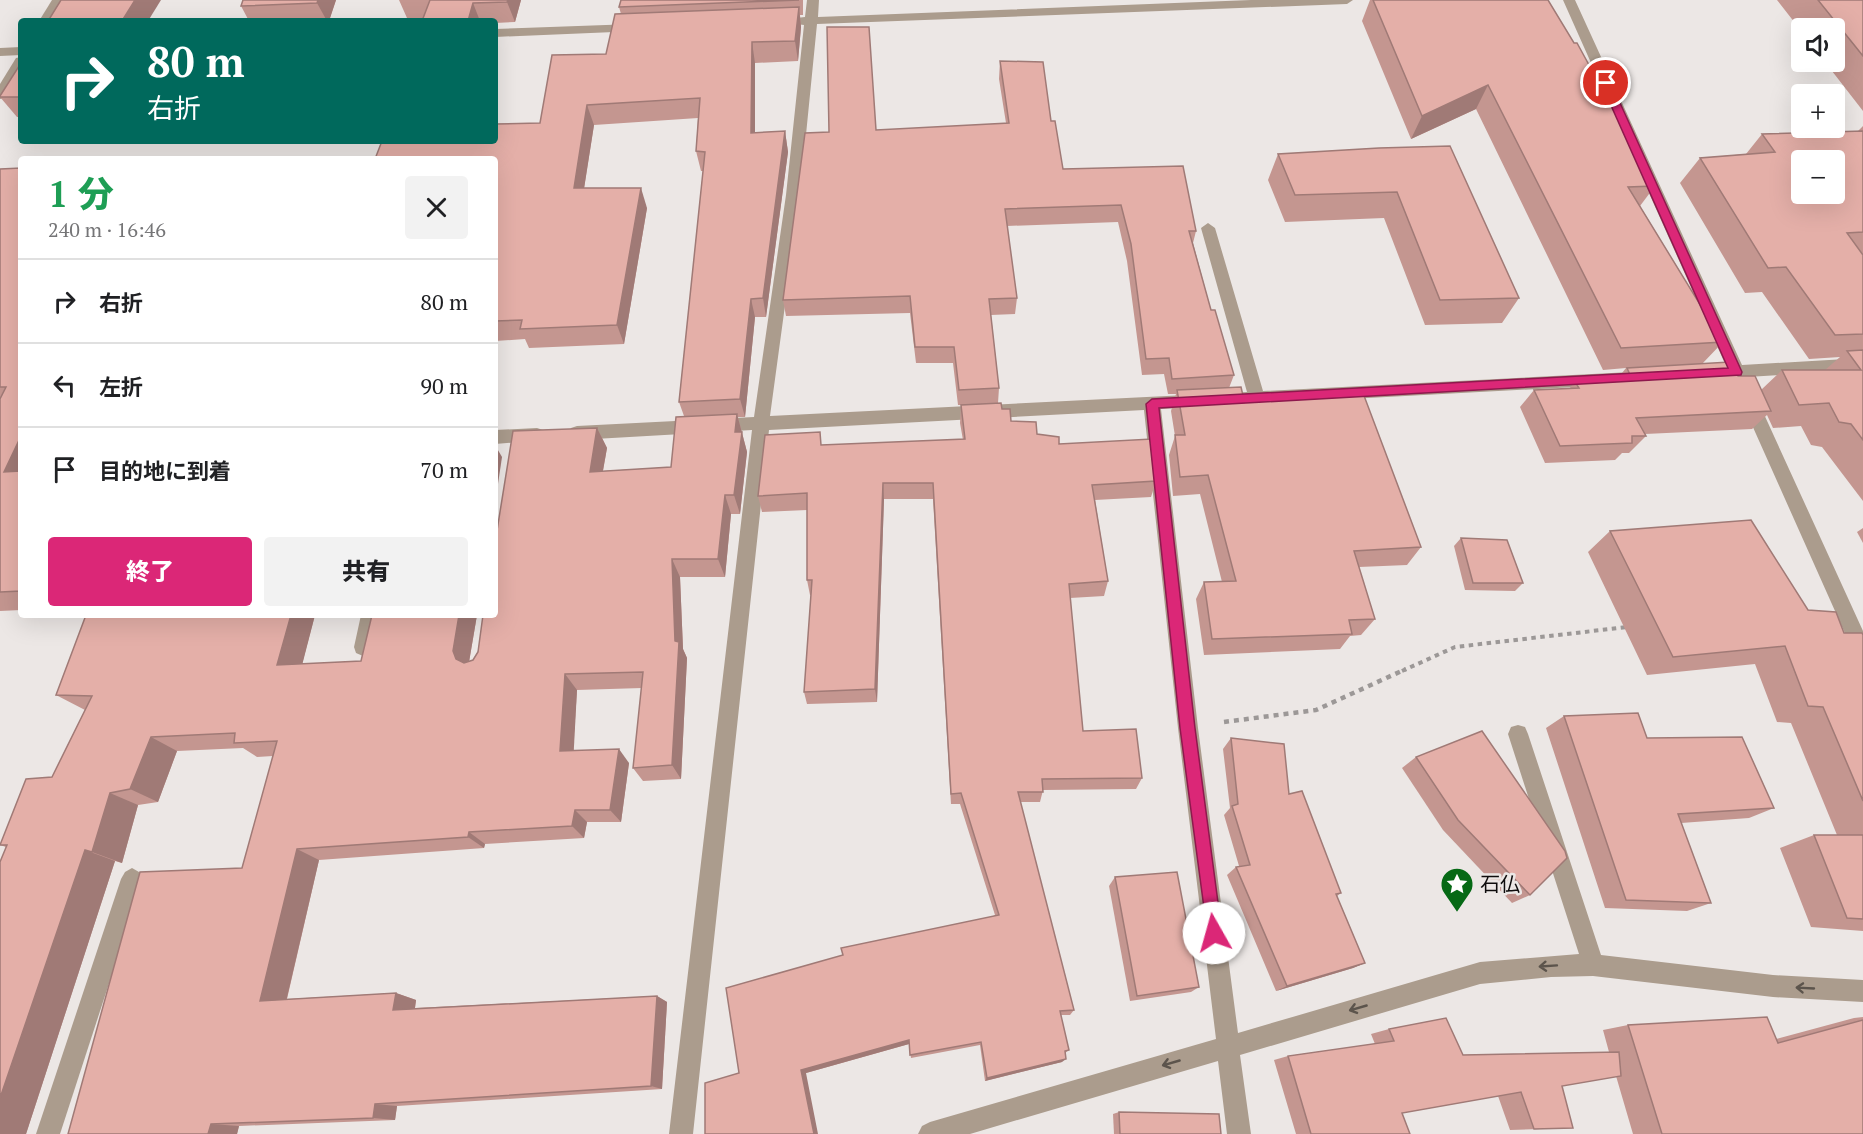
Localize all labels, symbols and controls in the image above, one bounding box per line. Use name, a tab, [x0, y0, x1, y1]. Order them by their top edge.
map controls	[1791, 18, 1845, 204]
button: sound	[1791, 18, 1845, 72]
text: 80 m	[147, 33, 245, 89]
icon: right	[48, 42, 126, 120]
pin	[1580, 57, 1631, 108]
icon: arrive	[1589, 66, 1622, 99]
button: +	[1791, 84, 1845, 138]
text: 右折	[147, 90, 201, 126]
button: −	[1791, 150, 1845, 204]
text: 1 分	[48, 170, 114, 217]
button: close	[405, 176, 468, 239]
text: 240 m · 16:46	[48, 216, 166, 243]
icon: right	[48, 285, 81, 318]
text: 80 m	[420, 287, 468, 316]
text: 右折	[99, 288, 143, 317]
icon: left	[48, 369, 81, 402]
text: 90 m	[420, 371, 468, 400]
text: 左折	[99, 372, 143, 401]
icon: arrive	[48, 453, 81, 486]
text: 70 m	[420, 455, 468, 484]
text: 目的地に到着	[99, 456, 231, 485]
button: 終了	[48, 537, 252, 606]
button: 共有	[264, 537, 468, 606]
place icon: 石仏	[1439, 866, 1475, 913]
place label: 石仏	[1480, 870, 1520, 897]
position arrow	[1182, 901, 1246, 965]
one-way arrow	[1538, 961, 1558, 972]
one-way arrow	[1795, 982, 1815, 993]
one-way arrow	[1349, 1003, 1368, 1015]
one-way arrow	[1162, 1058, 1181, 1069]

